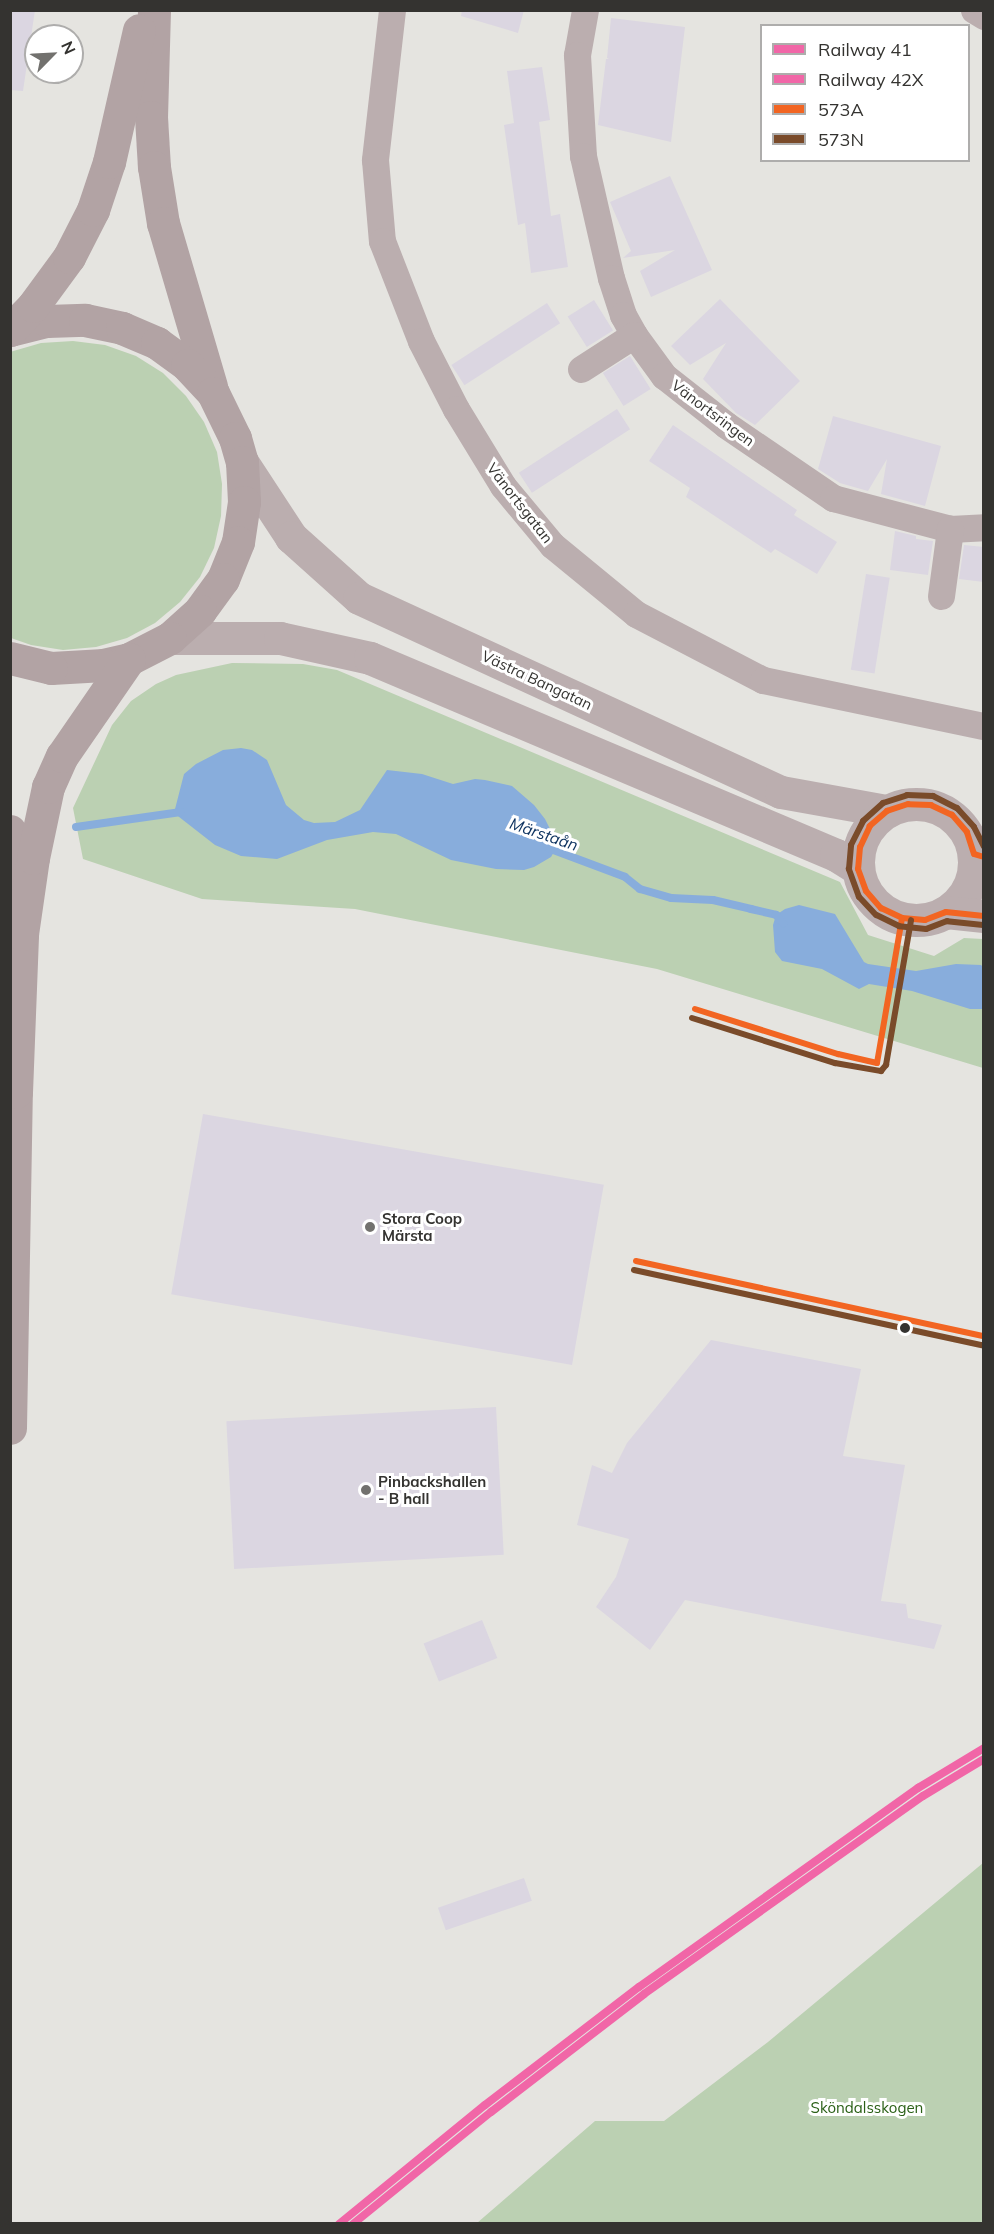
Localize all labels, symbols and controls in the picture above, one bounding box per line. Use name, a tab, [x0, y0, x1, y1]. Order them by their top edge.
north arrow	[24, 24, 84, 84]
legend	[760, 24, 970, 162]
text: N	[57, 38, 80, 57]
text: Railway 41	[818, 38, 912, 61]
text: Railway 42X	[818, 68, 924, 91]
text: 573A	[818, 98, 864, 121]
text: 573N	[818, 128, 864, 151]
street label: Vänortsringen	[668, 376, 758, 450]
street label: Vänortsgatan	[483, 459, 557, 547]
street label: Västra Bangatan	[479, 647, 595, 713]
water label: Märstaån	[507, 813, 581, 855]
place label: Stora Coop Märsta	[382, 1209, 462, 1244]
marker: Stora Coop Märsta	[363, 1220, 377, 1234]
unlabelled marker	[899, 1322, 911, 1334]
place label: Pinbackshallen - B hall	[378, 1472, 486, 1507]
marker: Pinbackshallen - B hall	[359, 1483, 373, 1497]
park label: Sköndalsskogen	[811, 2099, 923, 2117]

